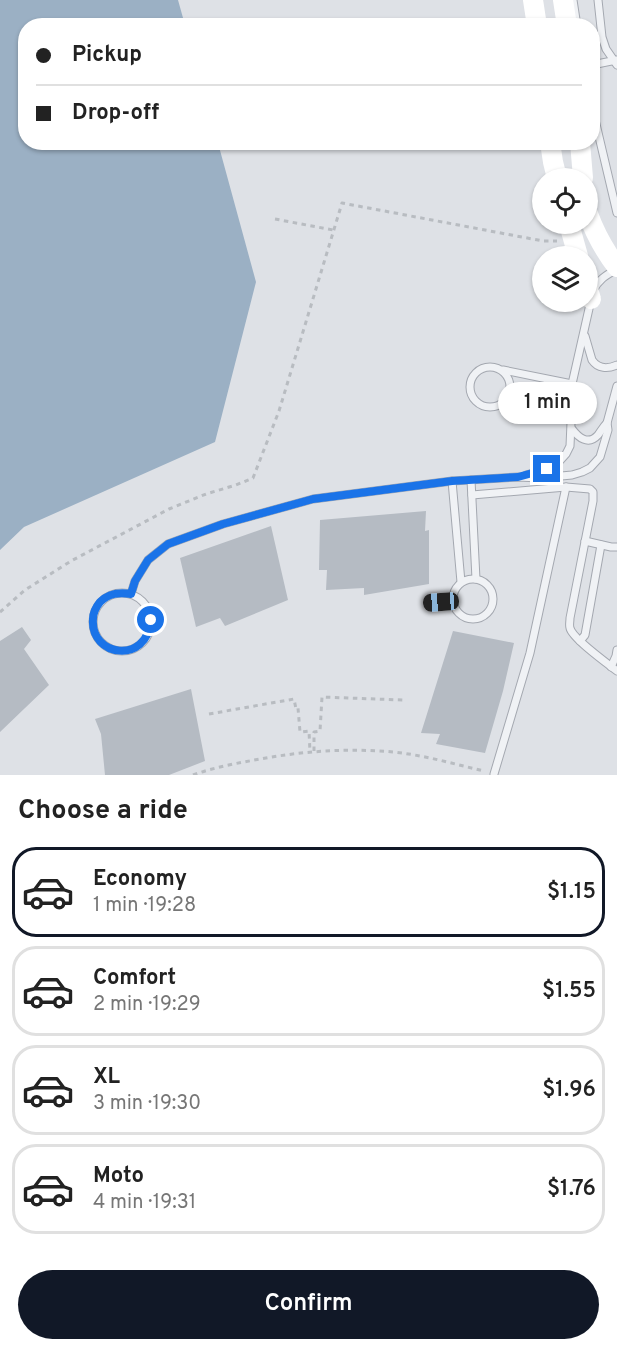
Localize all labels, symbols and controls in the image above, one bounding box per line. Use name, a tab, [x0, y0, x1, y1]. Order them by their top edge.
text: Pickup	[72, 42, 142, 69]
text: Drop-off	[72, 100, 159, 127]
map controls	[532, 168, 598, 312]
button: locate	[532, 168, 598, 234]
button: layers	[532, 246, 598, 312]
callout: 1 min	[498, 382, 596, 424]
text: 1 min	[524, 390, 571, 416]
route end	[533, 455, 560, 482]
car	[422, 592, 460, 612]
route start	[137, 606, 164, 633]
text: Choose a ride	[18, 794, 188, 828]
icon: car	[21, 865, 75, 919]
text: Economy	[93, 866, 187, 893]
text: $1.15	[547, 879, 596, 906]
text: 1 min · 19:28	[93, 893, 196, 919]
icon: car	[21, 964, 75, 1018]
text: Comfort	[93, 965, 176, 992]
text: $1.55	[542, 978, 596, 1005]
text: 2 min · 19:29	[93, 992, 201, 1018]
icon: car	[21, 1063, 75, 1117]
text: XL	[93, 1064, 120, 1091]
text: $1.96	[542, 1077, 596, 1104]
text: 3 min · 19:30	[93, 1091, 201, 1117]
icon: car	[21, 1162, 75, 1216]
text: Moto	[93, 1163, 144, 1190]
text: $1.76	[547, 1176, 596, 1203]
text: 4 min · 19:31	[93, 1190, 196, 1216]
button: Confirm	[18, 1270, 599, 1339]

